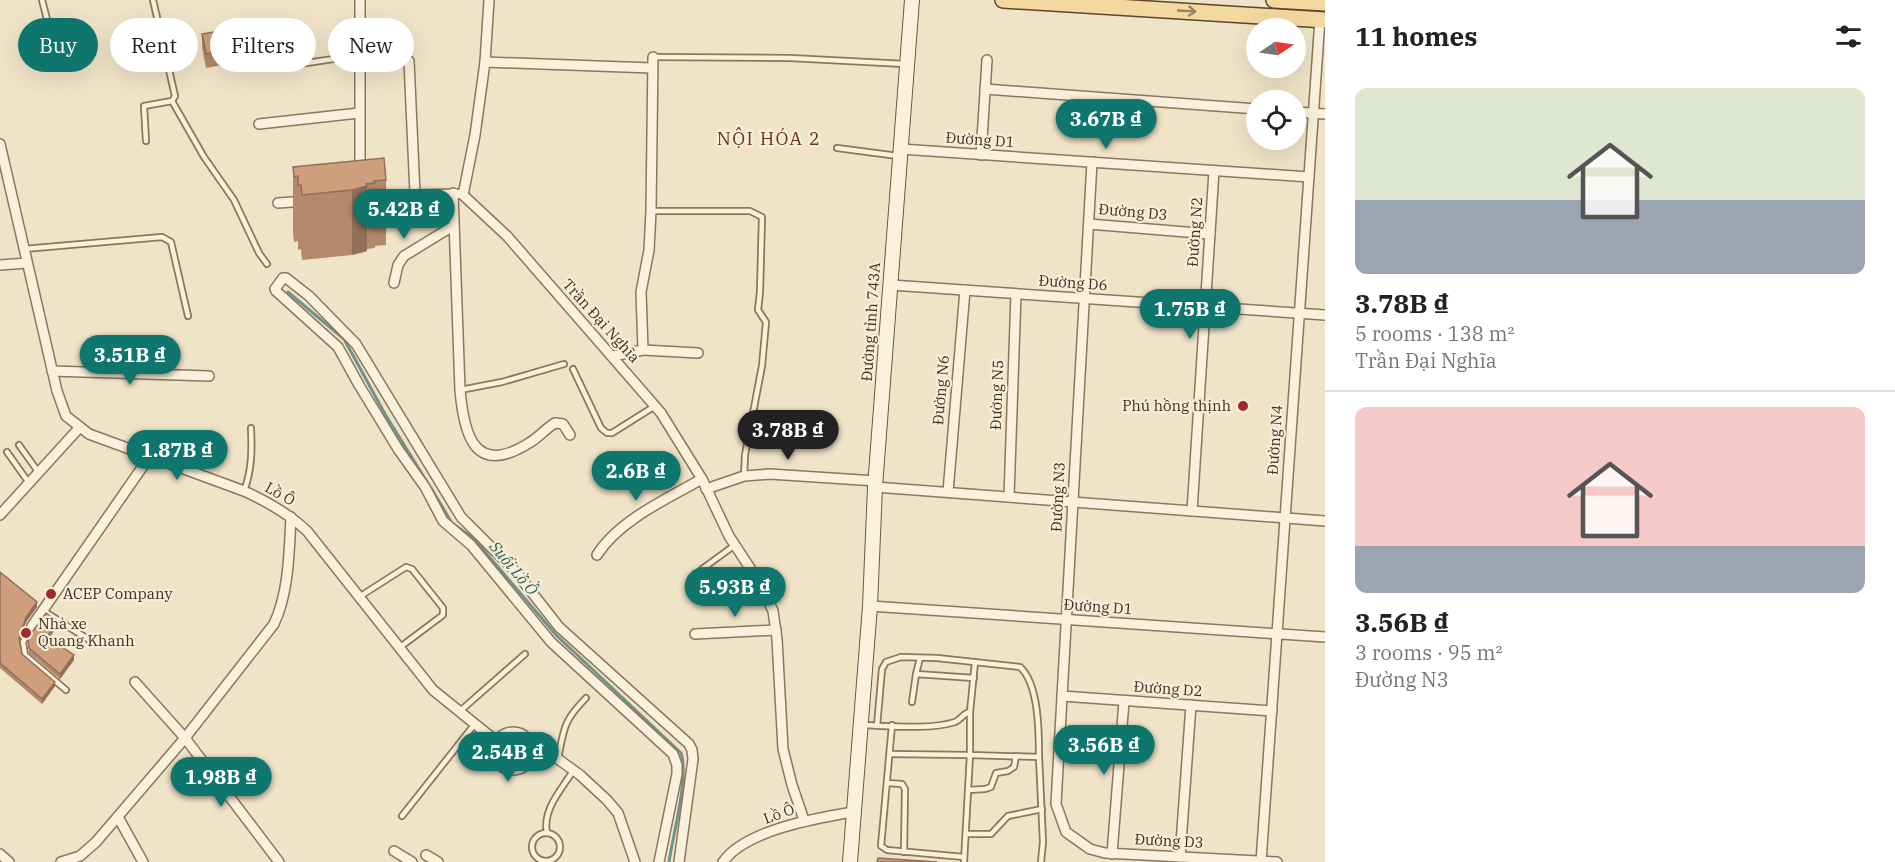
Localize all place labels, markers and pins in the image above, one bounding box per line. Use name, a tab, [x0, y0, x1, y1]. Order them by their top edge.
pin: 3.67B ₫	[1051, 99, 1161, 150]
pin: 5.42B ₫	[349, 189, 459, 240]
pin: 1.75B ₫	[1135, 289, 1245, 340]
pin: 3.51B ₫	[75, 335, 185, 386]
place label: Phú hồng thịnh	[1122, 396, 1231, 415]
marker: Phú hồng thịnh	[1236, 399, 1250, 413]
pin: 3.78B ₫	[733, 410, 843, 461]
pin: 1.87B ₫	[122, 430, 232, 481]
pin: 2.6B ₫	[587, 451, 685, 502]
pin: 5.93B ₫	[680, 567, 790, 618]
place label: ACEP Company	[63, 584, 172, 603]
marker: ACEP Company	[44, 587, 58, 601]
place label: Nhà xe Quang Khanh	[38, 614, 135, 650]
marker: Nhà xe Quang Khanh	[19, 626, 33, 640]
pin: 3.56B ₫	[1049, 725, 1159, 776]
pin: 2.54B ₫	[453, 732, 563, 783]
pin: 1.98B ₫	[166, 757, 276, 808]

